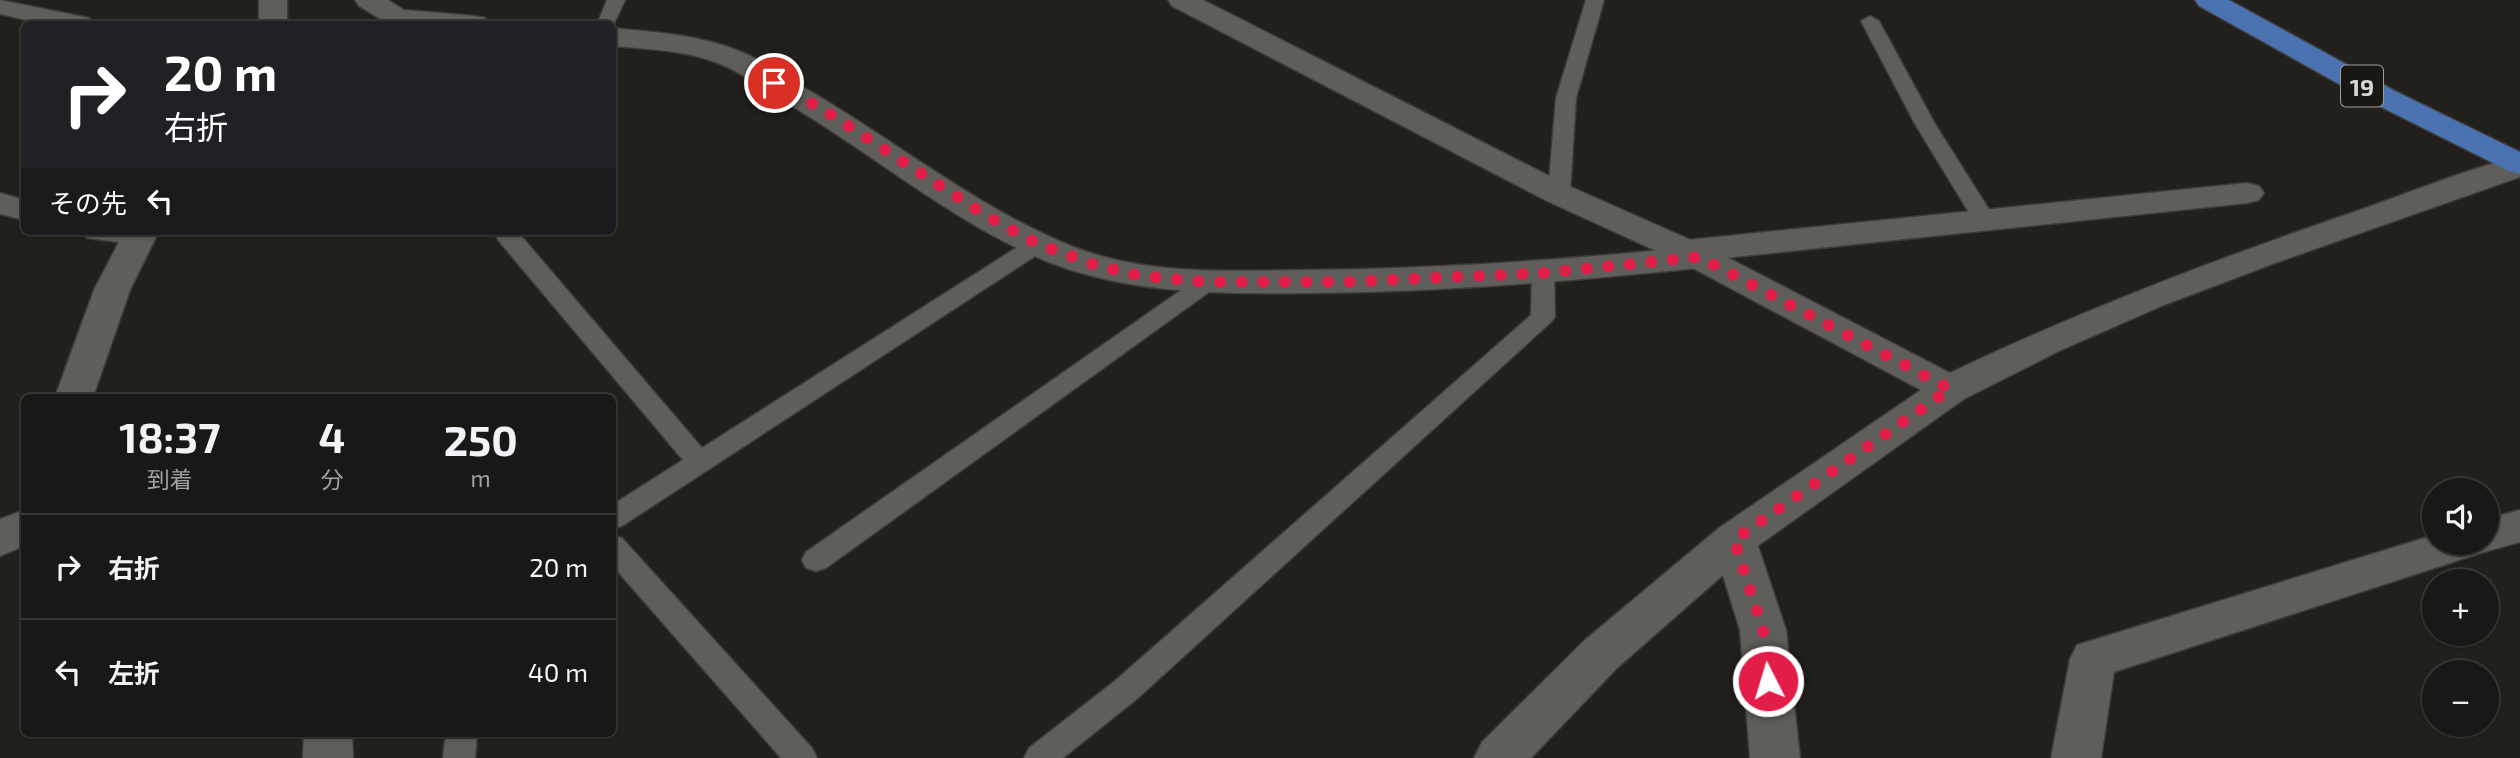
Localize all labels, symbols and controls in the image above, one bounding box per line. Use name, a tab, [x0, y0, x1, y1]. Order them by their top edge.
text: 20 m	[164, 42, 277, 101]
icon: right	[49, 49, 140, 140]
pin	[744, 53, 804, 113]
icon: arrive	[755, 64, 793, 102]
road number: 19	[2341, 66, 2383, 106]
text: 右折	[164, 107, 228, 145]
icon: left	[141, 182, 179, 220]
text: その先	[49, 187, 127, 218]
text: 18:37	[119, 411, 220, 461]
text: 4	[319, 411, 345, 461]
text: 250	[444, 414, 518, 464]
text: m	[471, 464, 491, 492]
text: 到着	[147, 465, 193, 493]
text: 分	[320, 465, 343, 493]
map controls	[2422, 478, 2499, 737]
button: sound	[2422, 478, 2499, 555]
icon: right	[49, 548, 87, 586]
text: 20 m	[529, 551, 588, 582]
text: 右折	[108, 552, 160, 583]
button: +	[2422, 569, 2499, 646]
position arrow	[1731, 644, 1805, 718]
icon: left	[49, 653, 87, 691]
text: 40 m	[528, 656, 588, 687]
text: 左折	[108, 657, 160, 688]
button: −	[2422, 660, 2499, 737]

